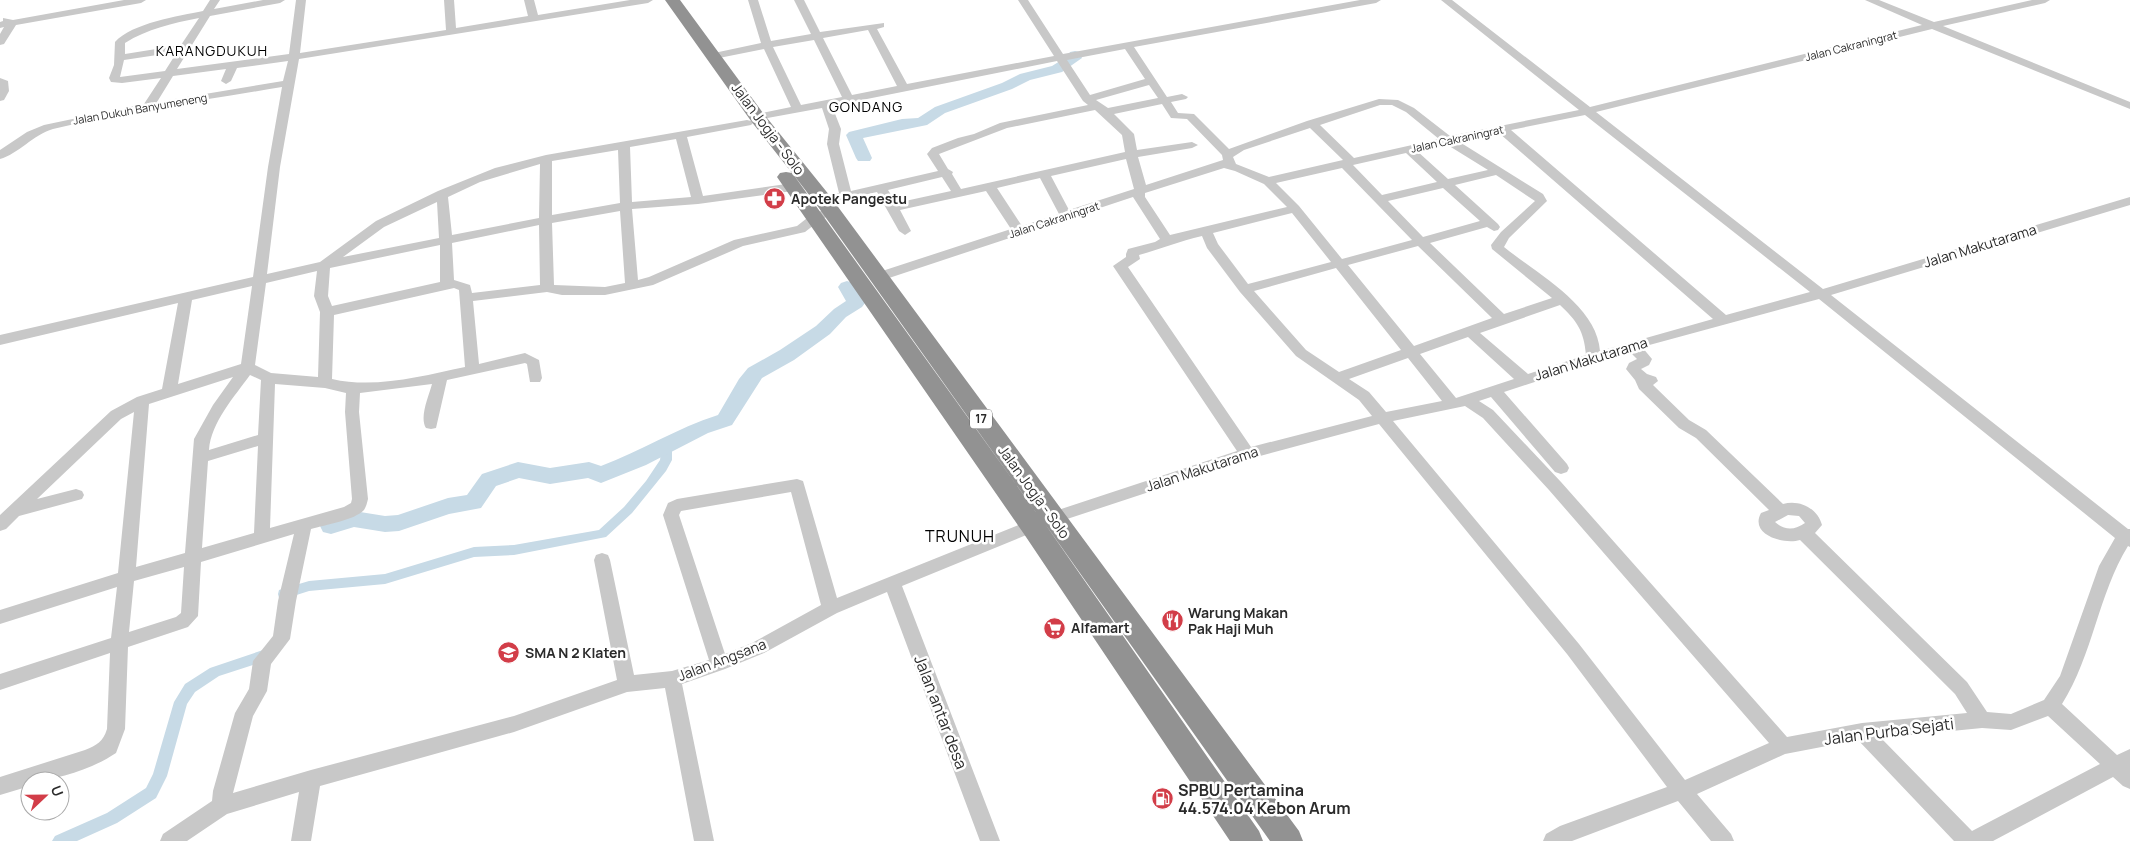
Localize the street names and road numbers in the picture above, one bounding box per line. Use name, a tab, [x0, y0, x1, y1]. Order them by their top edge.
street label: Jalan Cakraningrat	[1803, 27, 1898, 64]
street label: Jalan Jogja - Solo	[727, 79, 809, 179]
street label: Jalan Dukuh Banyumeneng	[72, 89, 208, 128]
street label: Jalan Cakraningrat	[1409, 121, 1505, 156]
street label: Jalan Cakraningrat	[1007, 198, 1101, 241]
street label: Jalan Makutarama	[1921, 219, 2038, 272]
street label: Jalan Makutarama	[1532, 332, 1649, 385]
road number: 17	[970, 409, 992, 428]
street label: Jalan Jogja - Solo	[994, 441, 1075, 542]
street label: Jalan Makutarama	[1143, 441, 1260, 496]
street label: Jalan Angsana	[675, 634, 769, 685]
street label: Jalan antar desa	[909, 652, 973, 772]
street label: Jalan Purba Sejati	[1823, 712, 1955, 750]

